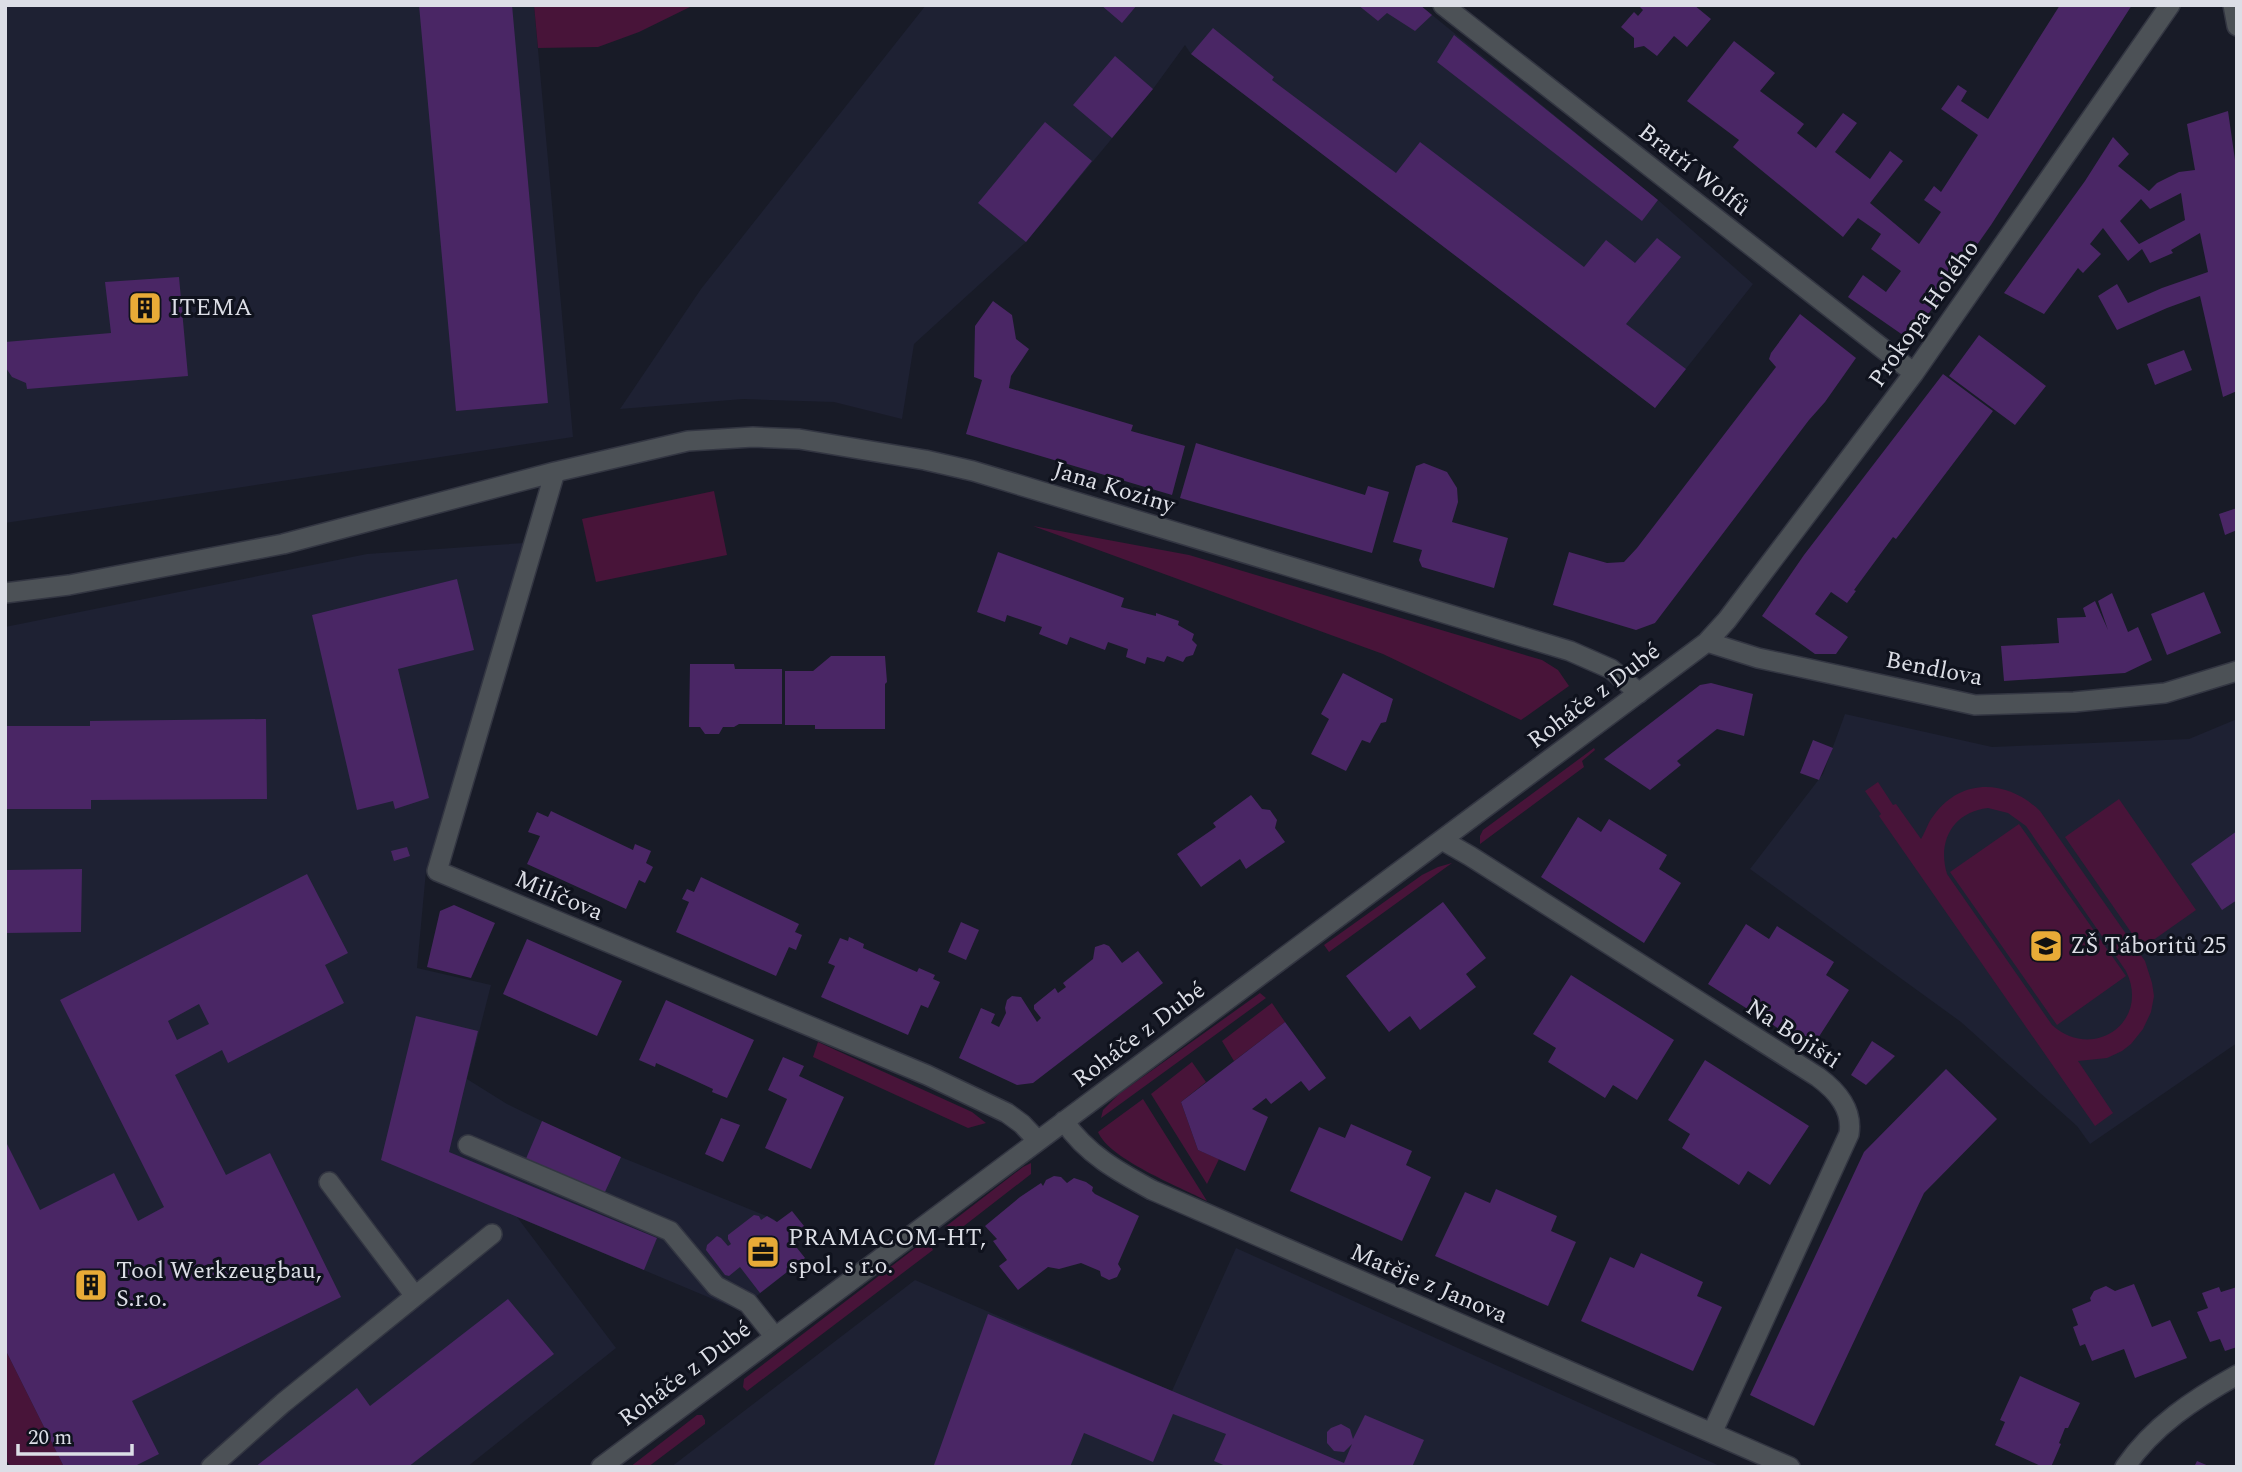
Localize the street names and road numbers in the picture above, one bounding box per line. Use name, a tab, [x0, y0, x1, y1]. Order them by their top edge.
street label: Bratří Wolfů	[1630, 115, 1758, 225]
street label: Prokopa Holého	[1860, 233, 1988, 395]
street label: Jana Koziny	[1049, 452, 1181, 524]
street label: Roháče z Dubé	[1520, 634, 1668, 758]
street label: Bendlova	[1882, 642, 1986, 696]
street label: Milíčova	[509, 861, 609, 931]
street label: Roháče z Dubé	[1065, 973, 1213, 1097]
street label: Na Bojišti	[1738, 990, 1848, 1078]
street label: Matěje z Janova	[1345, 1235, 1514, 1334]
street label: Roháče z Dubé	[611, 1312, 759, 1436]

